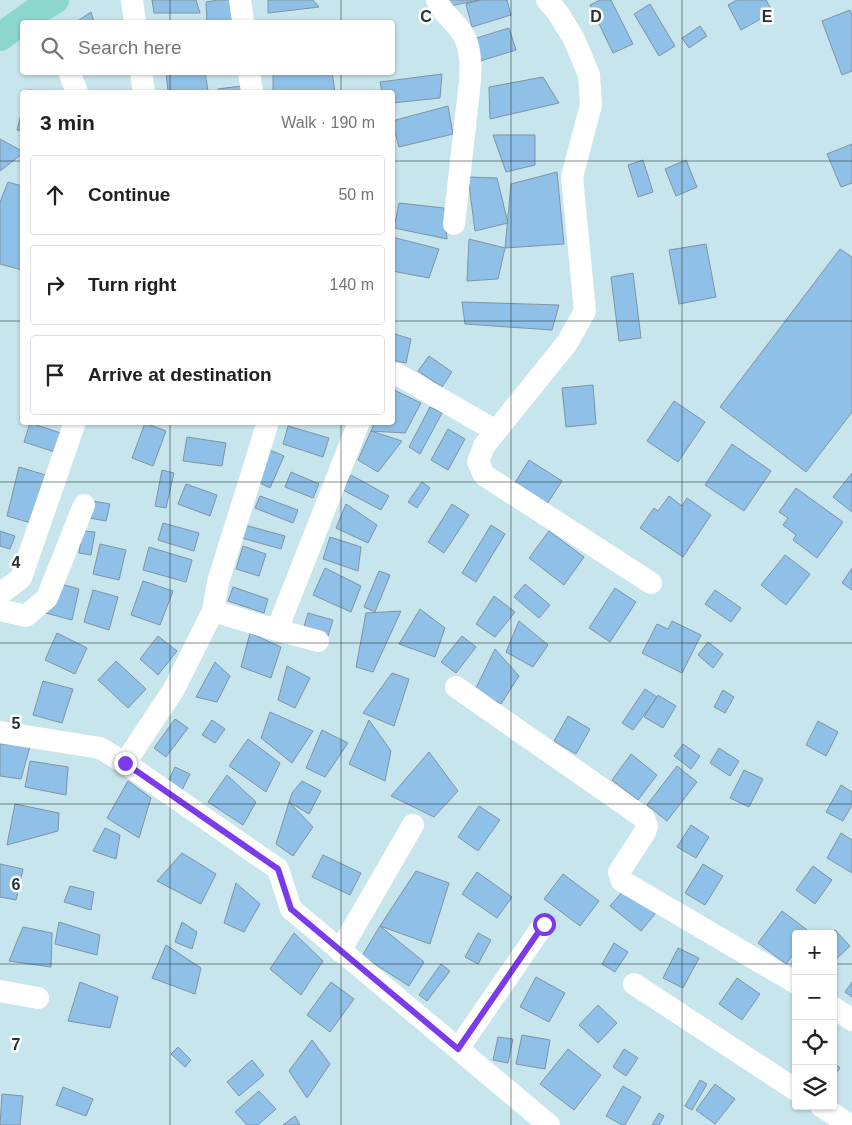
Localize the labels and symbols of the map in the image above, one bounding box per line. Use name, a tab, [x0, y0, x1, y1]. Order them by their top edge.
text: C	[420, 8, 432, 25]
text: D	[590, 8, 602, 25]
text: E	[762, 8, 773, 25]
text: 4	[12, 554, 21, 571]
text: 5	[12, 715, 21, 732]
route end	[114, 752, 137, 775]
text: 6	[12, 876, 21, 893]
route start	[533, 913, 556, 936]
text: 7	[12, 1036, 21, 1053]

